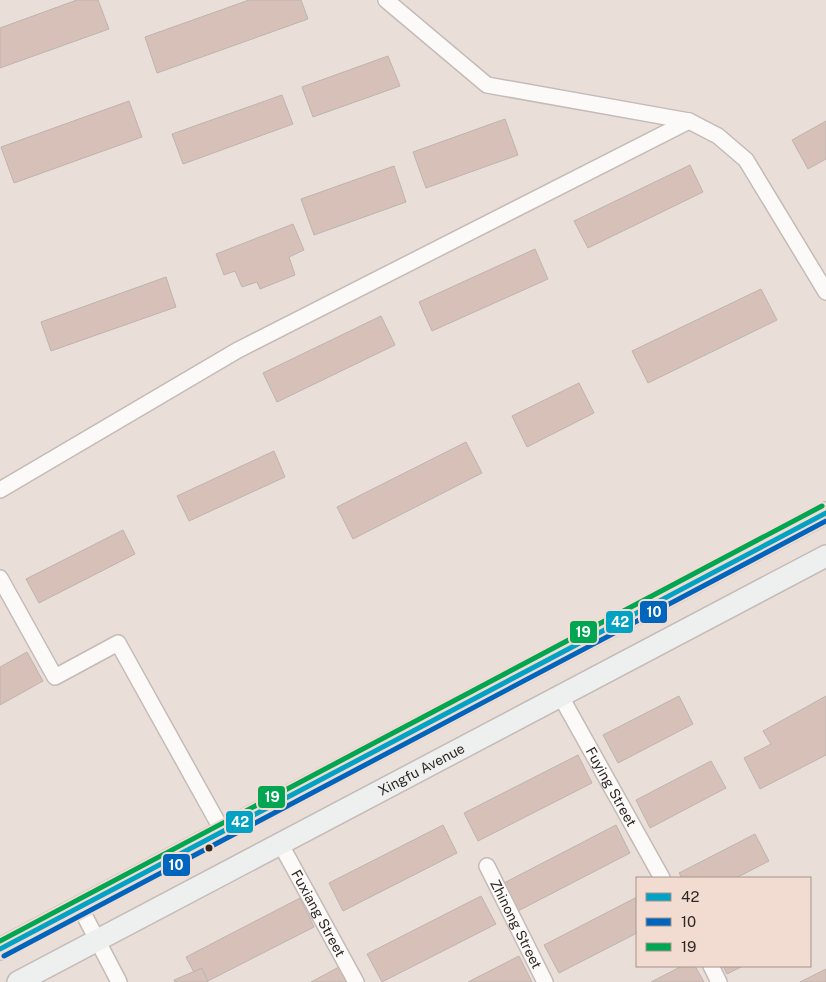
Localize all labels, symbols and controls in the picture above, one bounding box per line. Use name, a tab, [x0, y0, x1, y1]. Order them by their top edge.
line badge: 10	[639, 600, 668, 624]
text: 10	[646, 604, 662, 620]
line badge: 42	[605, 610, 634, 634]
text: 42	[611, 614, 629, 630]
line badge: 19	[569, 620, 598, 644]
text: 19	[575, 624, 591, 640]
street label: Xingfu Avenue	[375, 740, 467, 799]
street label: Fuying Street	[583, 744, 640, 829]
line badge: 19	[257, 785, 286, 809]
text: 19	[264, 789, 280, 805]
line badge: 42	[225, 810, 254, 834]
text: 42	[231, 814, 249, 830]
unlabelled marker	[204, 843, 214, 853]
line badge: 10	[162, 853, 191, 877]
text: 10	[168, 857, 184, 873]
street label: Fuxiang Street	[288, 867, 349, 959]
street label: Zhinong Street	[487, 877, 545, 971]
legend	[636, 877, 811, 967]
text: 42	[681, 888, 699, 905]
text: 10	[681, 913, 696, 930]
text: 19	[681, 938, 696, 955]

